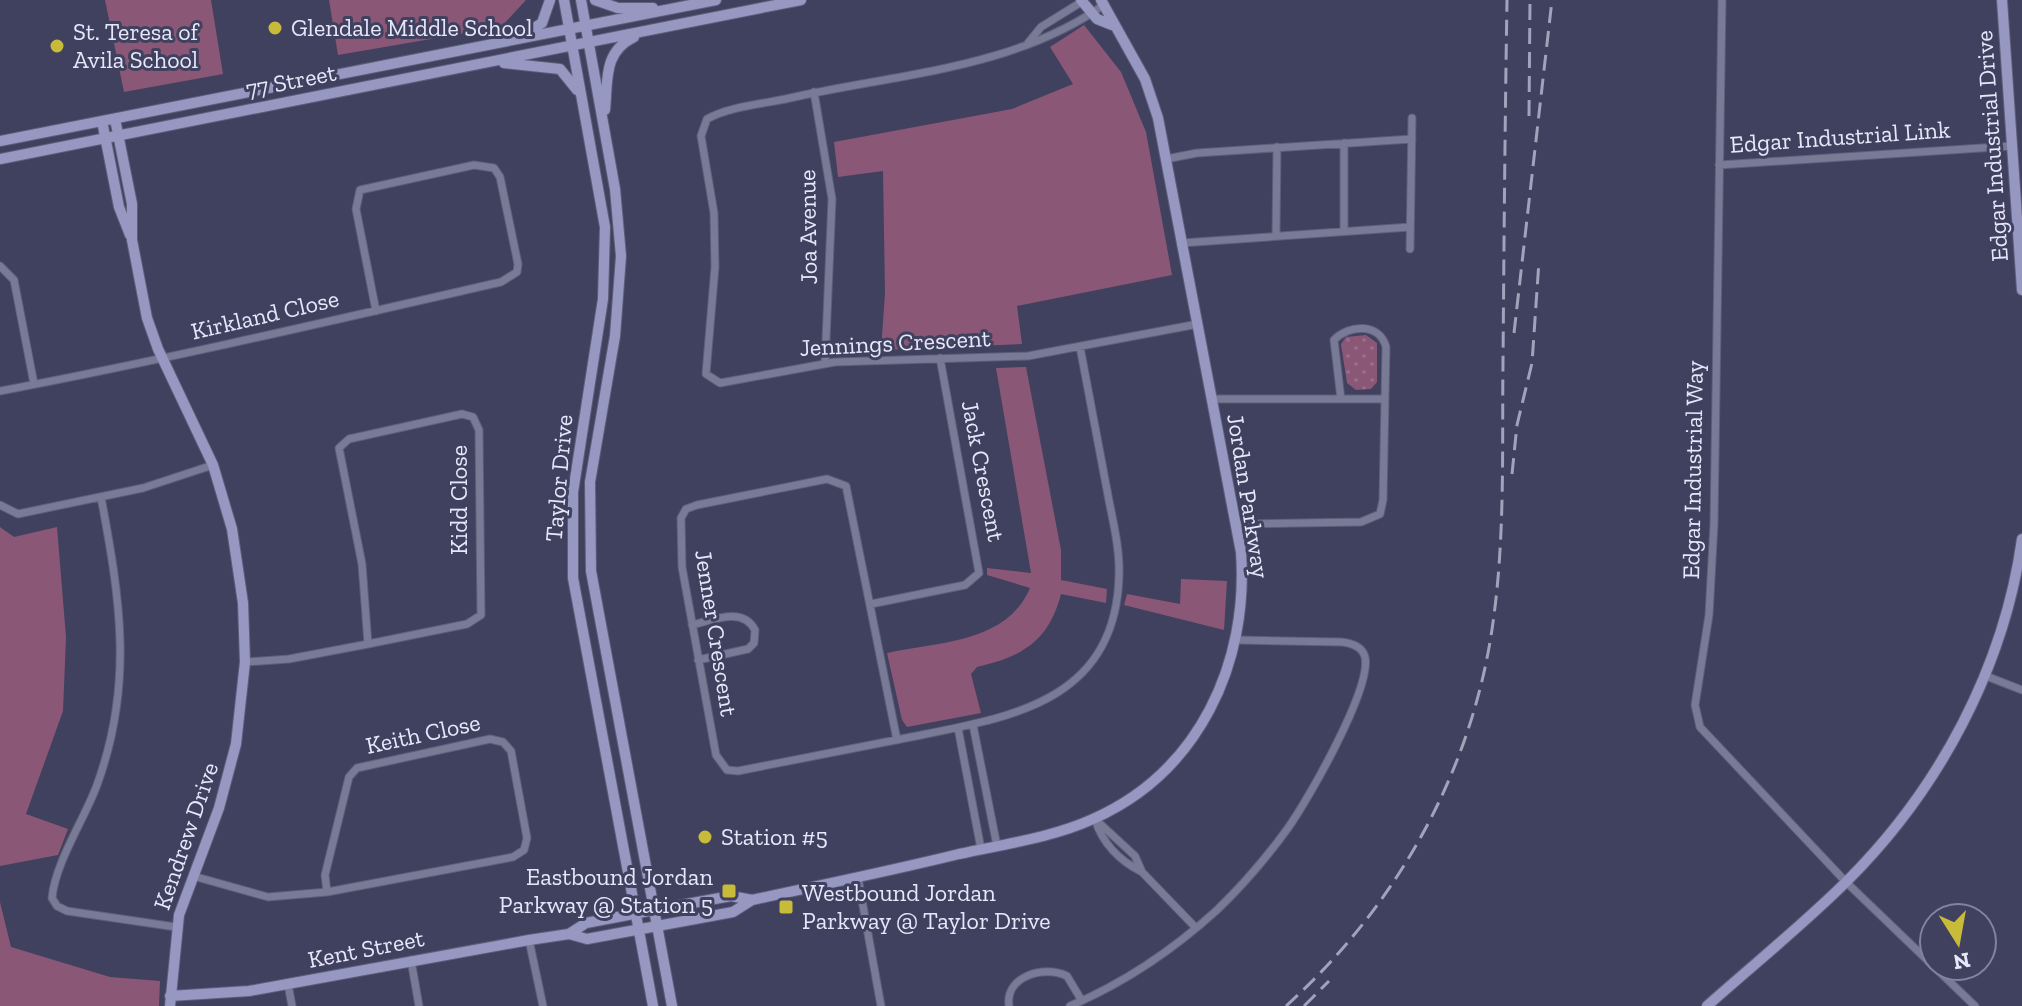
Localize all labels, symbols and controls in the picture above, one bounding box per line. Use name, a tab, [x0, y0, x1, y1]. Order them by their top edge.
place label: Glendale Middle School	[291, 13, 533, 42]
place label: St. Teresa of Avila School	[73, 17, 201, 74]
marker: Glendale Middle School	[266, 19, 284, 37]
street label: Edgar Industrial Drive	[1969, 30, 2014, 262]
marker: St. Teresa of Avila School	[48, 37, 66, 55]
street label: 77 Street	[243, 58, 339, 103]
street label: Edgar Industrial Link	[1729, 114, 1952, 159]
street label: Joa Avenue	[792, 169, 823, 285]
street label: Kirkland Close	[188, 283, 342, 346]
street label: Jennings Crescent	[799, 323, 991, 362]
street label: Edgar Industrial Way	[1676, 360, 1709, 580]
street label: Jack Crescent	[956, 398, 1011, 544]
street label: Jordan Parkway	[1221, 412, 1276, 581]
street label: Taylor Drive	[538, 413, 579, 543]
street label: Kidd Close	[444, 445, 473, 555]
street label: Jenner Crescent	[689, 548, 744, 718]
street label: Keith Close	[363, 707, 483, 760]
street label: Kendrew Drive	[147, 758, 224, 913]
place label: Station #5	[721, 822, 828, 851]
marker: Station #5	[696, 828, 714, 846]
place label: Eastbound Jordan Parkway @ Station 5	[499, 862, 713, 919]
place label: Westbound Jordan Parkway @ Taylor Drive	[802, 878, 1051, 935]
marker: Eastbound Jordan Parkway @ Station 5	[720, 882, 738, 900]
marker: Westbound Jordan Parkway @ Taylor Drive	[777, 898, 795, 916]
north arrow	[1918, 902, 1998, 982]
street label: Kent Street	[305, 923, 426, 974]
text: N	[1951, 946, 1973, 976]

